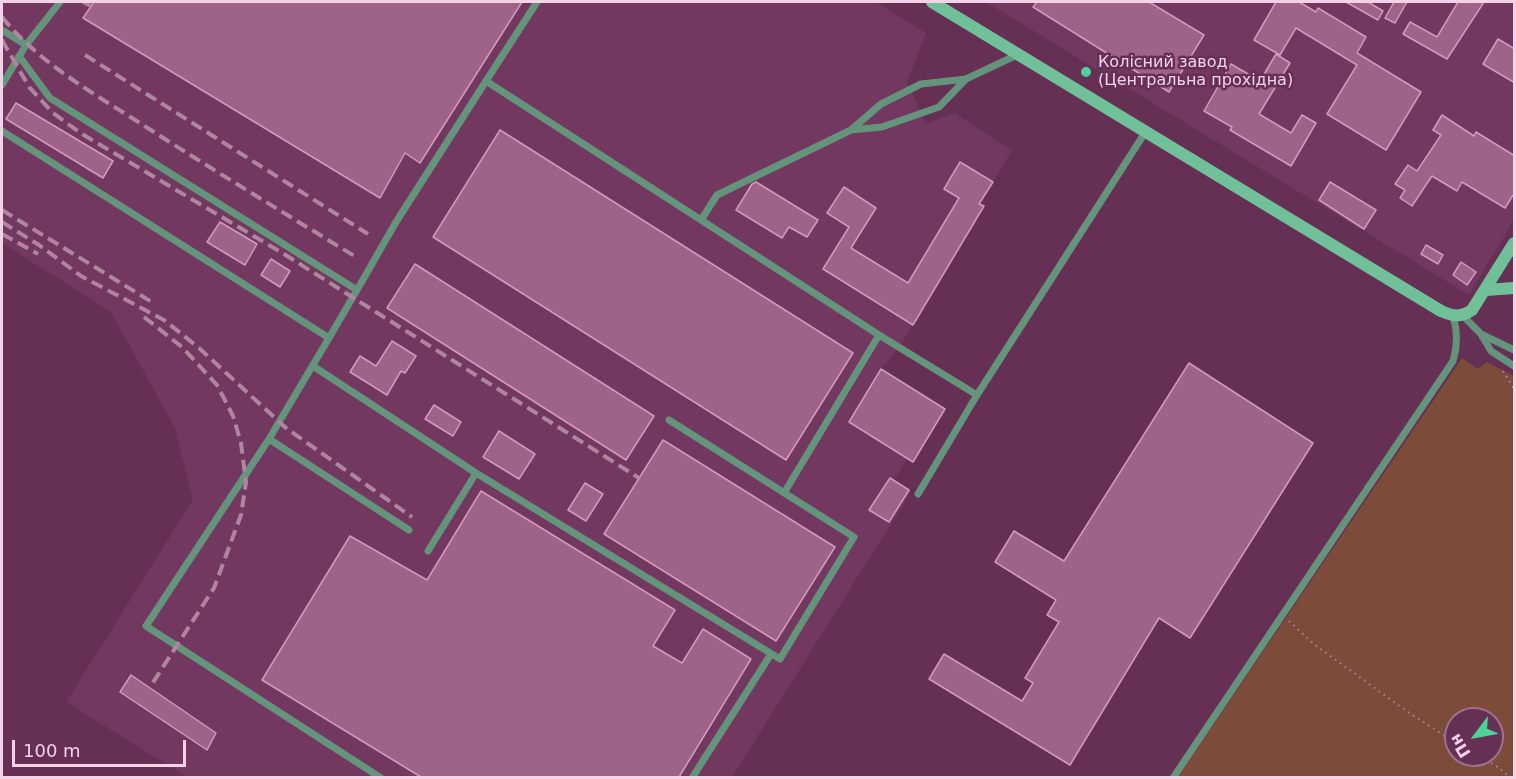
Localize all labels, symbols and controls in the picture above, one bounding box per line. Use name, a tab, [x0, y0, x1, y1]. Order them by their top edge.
place label: Колісний завод (Центральна прохідна)	[1098, 53, 1293, 91]
marker: Колісний завод (Центральна прохідна)	[1079, 65, 1093, 79]
north arrow	[1444, 707, 1504, 767]
scale bar	[15, 728, 189, 766]
text: Пн	[1445, 730, 1475, 761]
text: 100 m	[23, 740, 81, 761]

